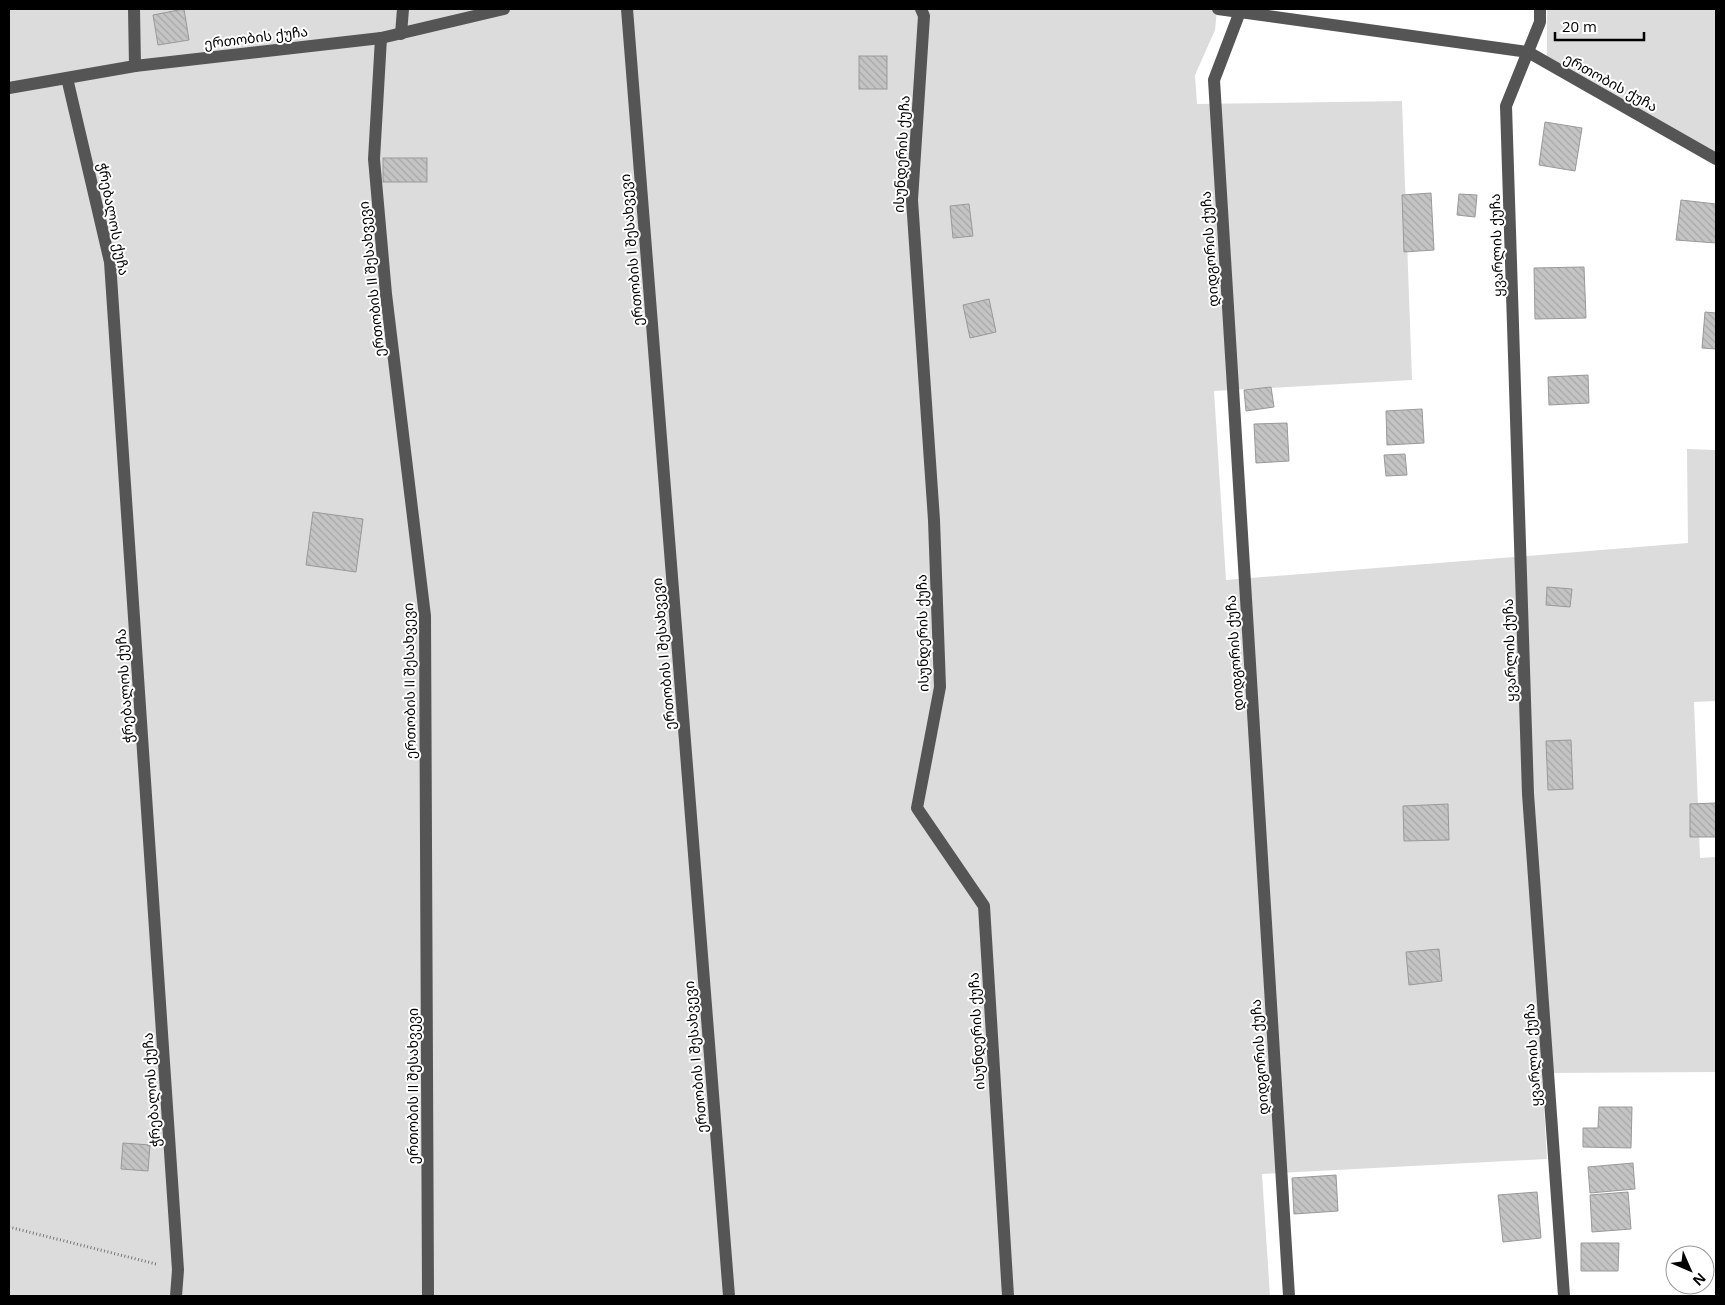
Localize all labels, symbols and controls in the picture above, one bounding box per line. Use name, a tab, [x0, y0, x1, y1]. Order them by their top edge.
scale bar	[1555, 10, 1644, 42]
text: 20 m	[1562, 16, 1597, 36]
street label: ერთობის ქუჩა	[203, 21, 309, 53]
street label: ერთობის ქუჩა	[1561, 48, 1661, 116]
street label: ისუნდერის ქუჩა	[888, 95, 914, 213]
street label: ჭრებალოს ქუჩა	[94, 161, 134, 277]
street label: ერთობის I შესახვევი	[615, 173, 647, 327]
street label: დიდგორის ქუჩა	[1195, 191, 1223, 307]
street label: ყვარლის ქუჩა	[1485, 193, 1507, 297]
street label: ერთობის II შესახვევი	[353, 200, 389, 358]
street label: ისუნდერის ქუჩა	[911, 574, 933, 692]
street label: ერთობის I შესახვევი	[647, 577, 679, 731]
street label: დიდგორის ქუჩა	[1220, 595, 1248, 711]
street label: ყვარლის ქუჩა	[1498, 598, 1520, 702]
street label: ერთობის II შესახვევი	[398, 603, 420, 759]
street label: ჭრებალოს ქუჩა	[111, 628, 137, 744]
street label: ისუნდერის ქუჩა	[963, 972, 989, 1090]
street label: ერთობის I შესახვევი	[679, 980, 711, 1134]
street label: დიდგორის ქუჩა	[1245, 999, 1273, 1115]
street label: ყვარლის ქუჩა	[1519, 1003, 1545, 1107]
street label: ერთობის II შესახვევი	[403, 1008, 422, 1164]
street label: ჭრებალოს ქუჩა	[138, 1032, 164, 1148]
north arrow	[1665, 1245, 1715, 1295]
text: N	[1689, 1269, 1710, 1290]

